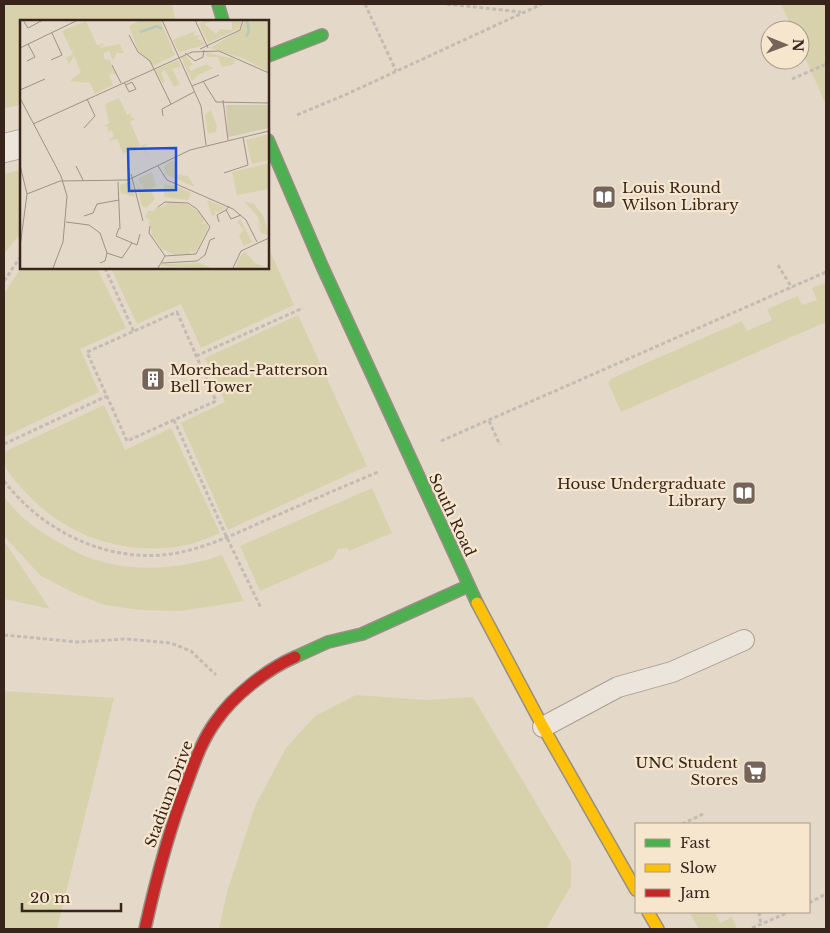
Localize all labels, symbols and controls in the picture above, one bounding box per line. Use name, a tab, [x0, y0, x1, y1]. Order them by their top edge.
inset map	[20, 20, 269, 269]
north arrow	[760, 20, 810, 70]
text: N	[789, 38, 807, 52]
place label: Louis Round Wilson Library	[621, 178, 739, 214]
library icon: Louis Round Wilson Library	[591, 184, 617, 210]
place label: Morehead-Patterson Bell Tower	[170, 360, 328, 396]
building icon: Morehead-Patterson Bell Tower	[140, 366, 166, 392]
street label: South Road	[425, 470, 480, 559]
place label: House Undergraduate Library	[557, 474, 726, 510]
library icon: House Undergraduate Library	[731, 480, 757, 506]
street label: Stadium Drive	[140, 738, 197, 850]
place label: UNC Student Stores	[635, 753, 738, 789]
supermarket icon: UNC Student Stores	[742, 759, 768, 785]
legend	[635, 823, 810, 913]
text: Fast	[680, 833, 711, 852]
text: Slow	[680, 858, 717, 877]
scale bar	[22, 880, 121, 912]
text: Jam	[678, 883, 710, 902]
text: 20 m	[30, 888, 70, 907]

